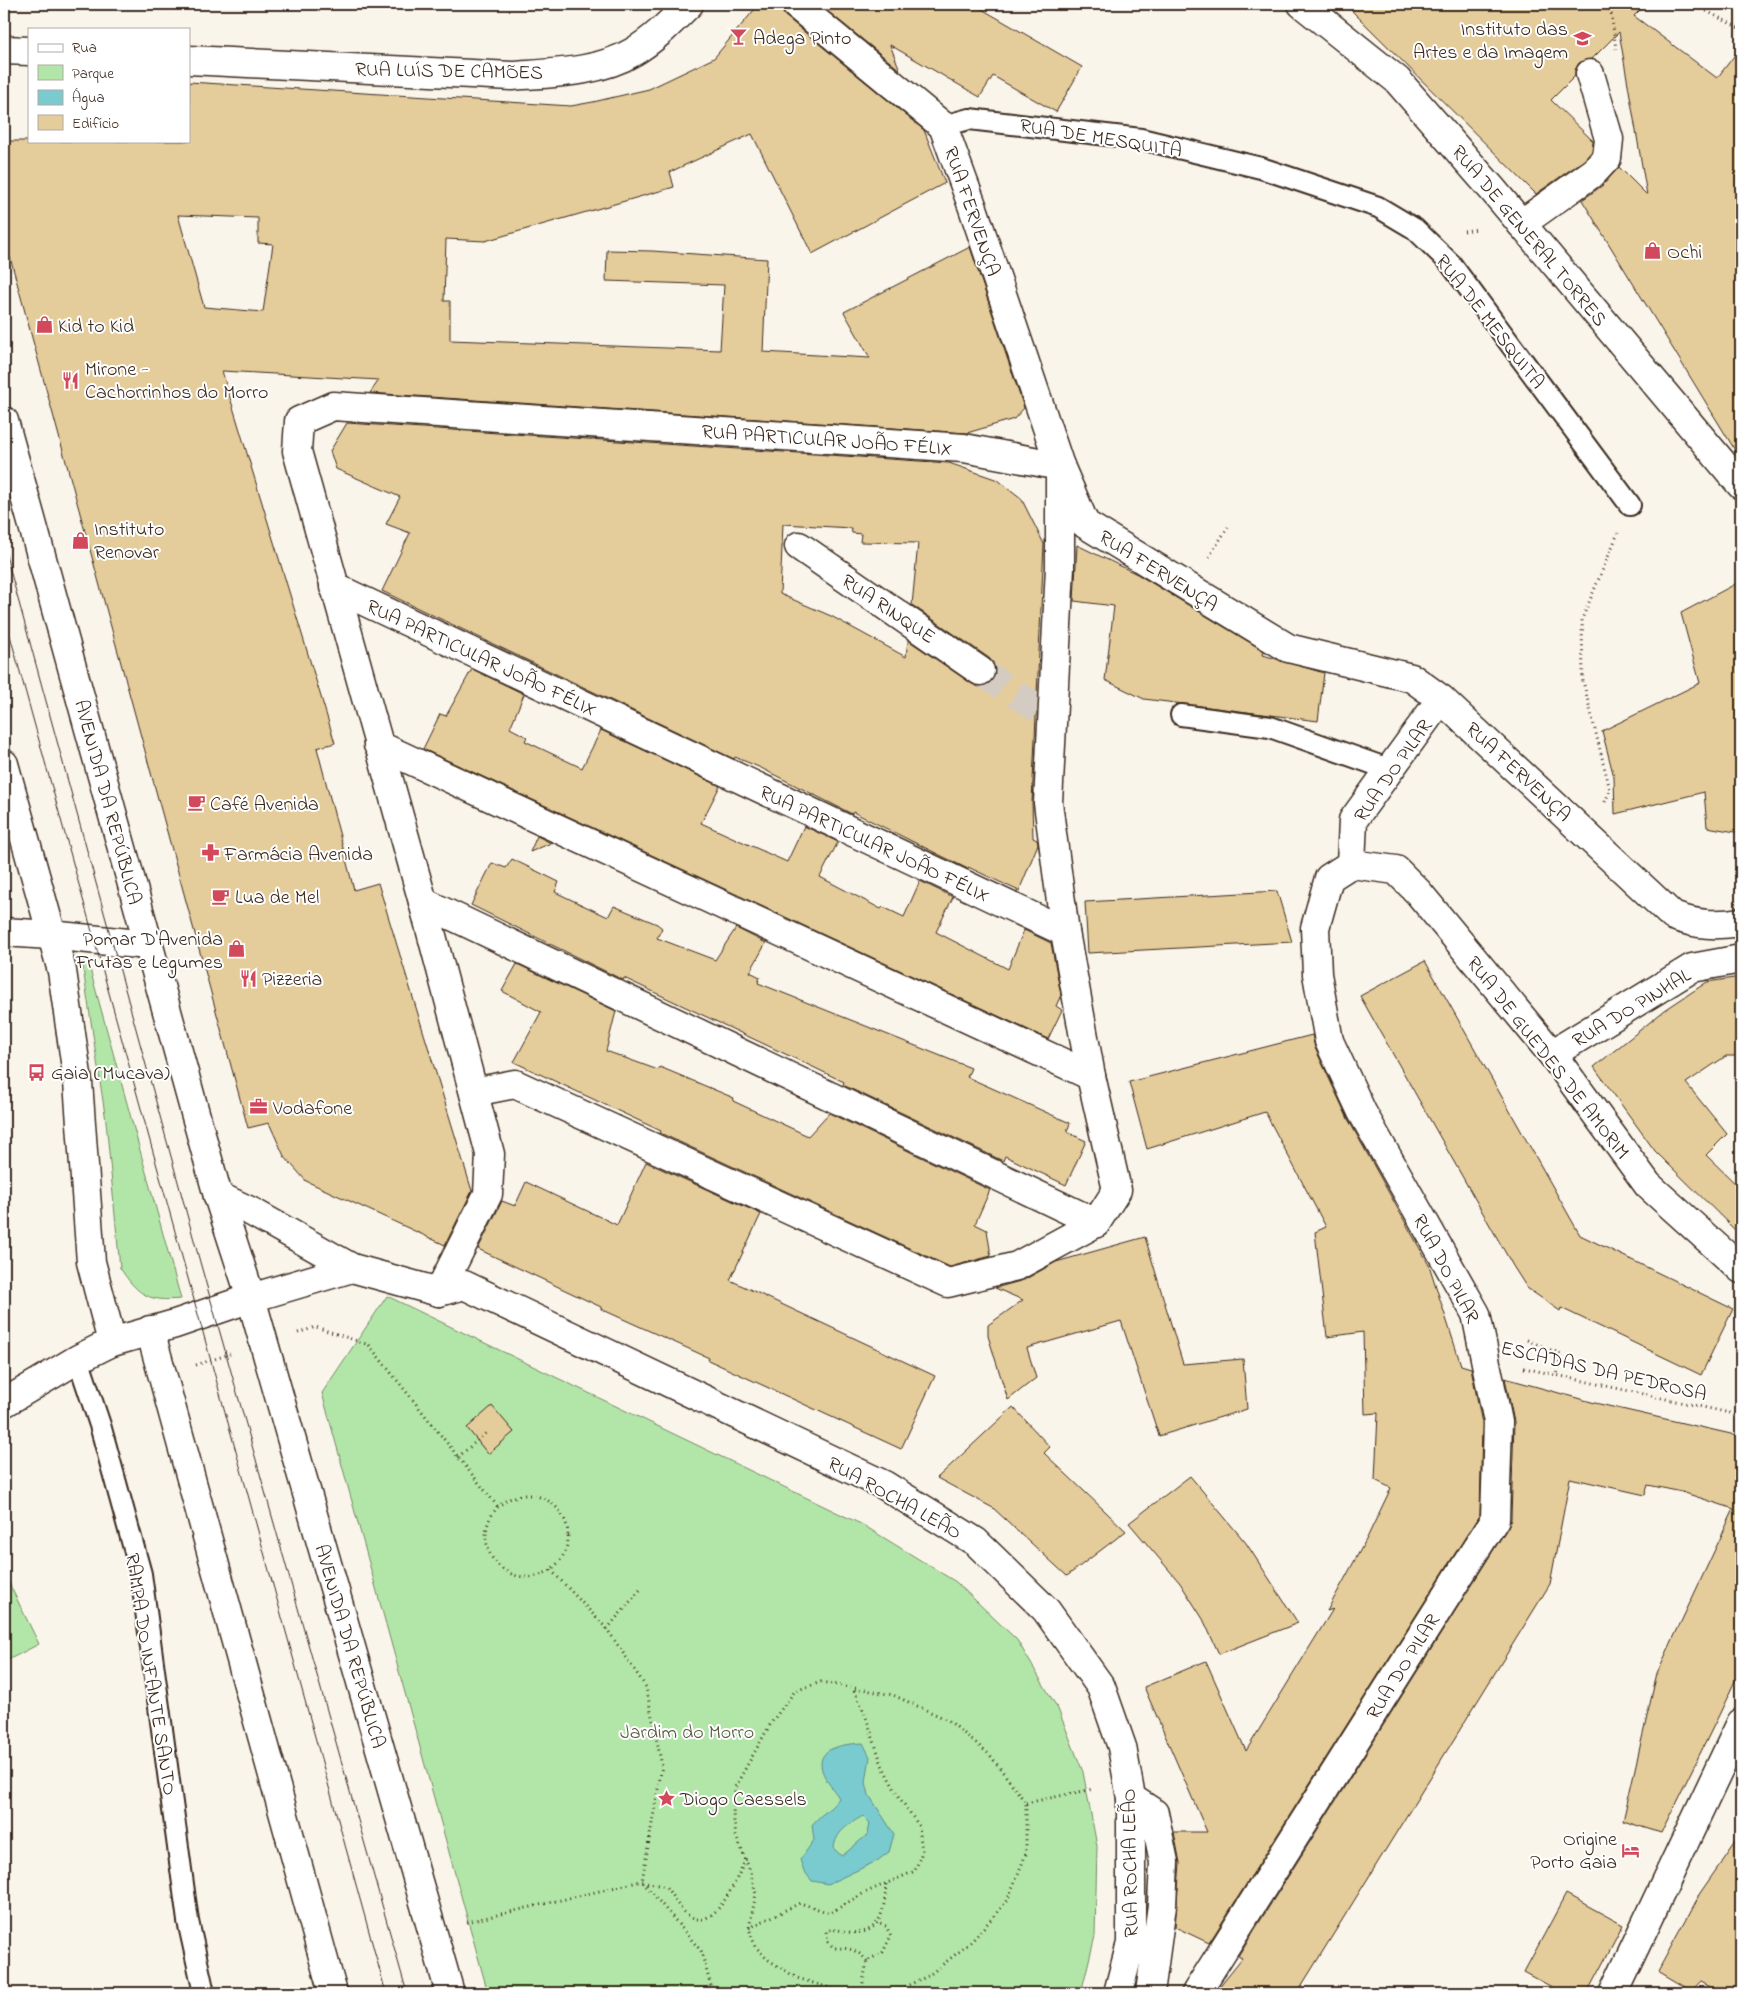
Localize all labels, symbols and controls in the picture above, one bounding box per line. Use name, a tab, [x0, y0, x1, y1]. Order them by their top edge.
place label: Instituto das Artes e da Imagem	[1413, 16, 1568, 69]
place label: Adega Pinto	[753, 25, 851, 55]
bar icon: Adega Pinto	[729, 27, 749, 47]
legend	[28, 28, 190, 142]
school or university icon: Instituto das Artes e da Imagem	[1572, 29, 1592, 49]
text: Rua	[72, 37, 97, 59]
street label: RUA LUÍS DE CAMÕES	[355, 56, 543, 89]
text: Parque	[72, 63, 114, 85]
text: Água	[72, 87, 105, 110]
street label: RUA DE MESQUITA	[1017, 112, 1184, 167]
text: Edifício	[72, 113, 119, 135]
street label: RUA DE GENERAL TORRES	[1443, 139, 1613, 334]
street label: RUA FERVENÇA	[935, 143, 1006, 281]
place label: Ochi	[1667, 239, 1702, 268]
shop icon: Ochi	[1643, 241, 1663, 261]
street label: RUA DE MESQUITA	[1427, 249, 1551, 396]
place label: Kid to Kid	[58, 313, 134, 342]
shop icon: Kid to Kid	[34, 315, 54, 335]
place label: Mirone - Cachorrinhos do Morro	[85, 356, 268, 408]
restaurant icon: Mirone - Cachorrinhos do Morro	[61, 370, 81, 390]
street label: RUA PARTICULAR JOÃO FÉLIX	[700, 418, 954, 465]
place label: Instituto Renovar	[94, 516, 164, 568]
street label: RUA FERVENÇA	[1093, 524, 1223, 620]
shop icon: Instituto Renovar	[70, 530, 90, 550]
street label: RUA RINQUE	[835, 568, 940, 652]
street label: RUA PARTICULAR JOÃO FÉLIX	[361, 593, 601, 726]
street label: AVENIDA DA REPÚBLICA	[65, 697, 148, 908]
street label: RUA DO PILAR	[1348, 713, 1441, 829]
street label: RUA FERVENÇA	[1458, 716, 1577, 830]
street label: RUA PARTICULAR JOÃO FÉLIX	[754, 779, 994, 912]
place label: Café Avenida	[210, 791, 319, 820]
cafe icon: Café Avenida	[186, 793, 206, 813]
place label: Farmácia Avenida	[223, 841, 373, 870]
pharmacy icon: Farmácia Avenida	[200, 843, 220, 863]
place label: Lua de Mel	[235, 884, 319, 913]
cafe icon: Lua de Mel	[211, 886, 231, 906]
place label: Pomar D'Avenida Frutas e Legumes	[75, 926, 223, 979]
shop icon: Pomar D'Avenida Frutas e Legumes	[227, 939, 247, 959]
street label: RUA DE GUEDES DE AMORIM	[1458, 951, 1636, 1166]
street label: RUA DO PINHAL	[1567, 962, 1698, 1056]
place label: Pizzeria	[262, 966, 322, 995]
restaurant icon: Pizzeria	[238, 968, 258, 988]
place label: Gaia (Mucava)	[51, 1060, 170, 1089]
bus stop icon: Gaia (Mucava)	[27, 1062, 47, 1082]
place label: Vodafone	[272, 1095, 352, 1124]
office icon: Vodafone	[249, 1097, 269, 1117]
street label: RUA DO PILAR	[1404, 1210, 1486, 1330]
street label: ESCADAS DA PEDROSA	[1498, 1335, 1709, 1410]
street label: RUA ROCHA LEÃO	[821, 1450, 966, 1548]
street label: AVENIDA DA REPÚBLICA	[306, 1541, 392, 1752]
street label: RAMPA DO INFANTE SANTO	[116, 1551, 183, 1798]
street label: RUA DO PILAR	[1360, 1608, 1449, 1726]
park label: Jardim do Morro	[620, 1719, 754, 1748]
place label: Diogo Caessels	[679, 1786, 807, 1816]
place icon: Diogo Caessels	[656, 1788, 676, 1808]
street label: RUA ROCHA LEÃO	[1116, 1788, 1147, 1938]
place label: Origine Porto Gaia	[1530, 1826, 1617, 1878]
hotel icon: Origine Porto Gaia	[1621, 1840, 1641, 1860]

